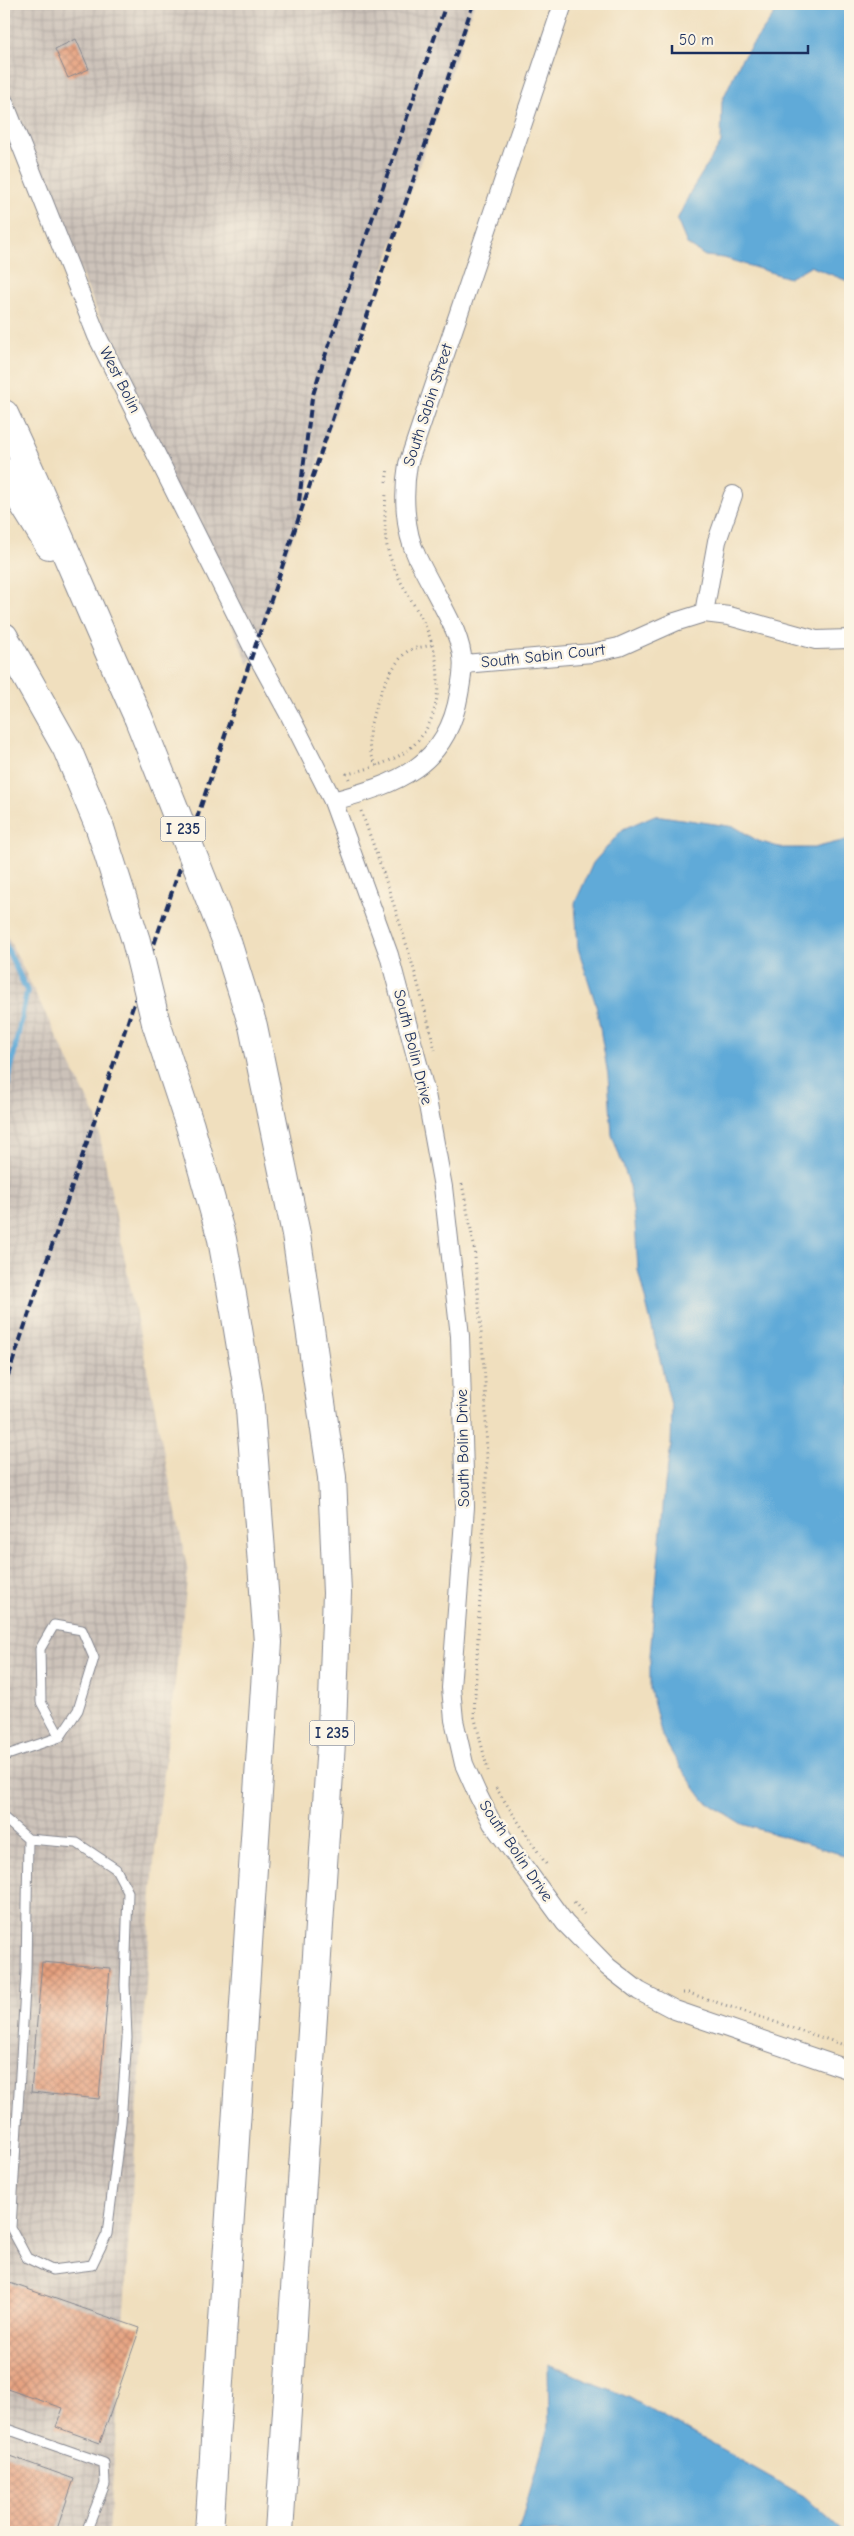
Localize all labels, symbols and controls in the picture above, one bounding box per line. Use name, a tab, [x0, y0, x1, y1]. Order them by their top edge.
scale bar	[672, 22, 808, 54]
text: 50 m	[679, 31, 714, 49]
street label: South Sabin Street	[400, 341, 456, 468]
street label: West Bolin	[96, 344, 144, 416]
street label: South Sabin Court	[480, 640, 606, 671]
road number: I 235	[160, 816, 206, 842]
street label: South Bolin Drive	[390, 988, 436, 1106]
street label: South Bolin Drive	[453, 1389, 473, 1507]
road number: I 235	[310, 1720, 354, 1746]
street label: South Bolin Drive	[476, 1797, 556, 1905]

